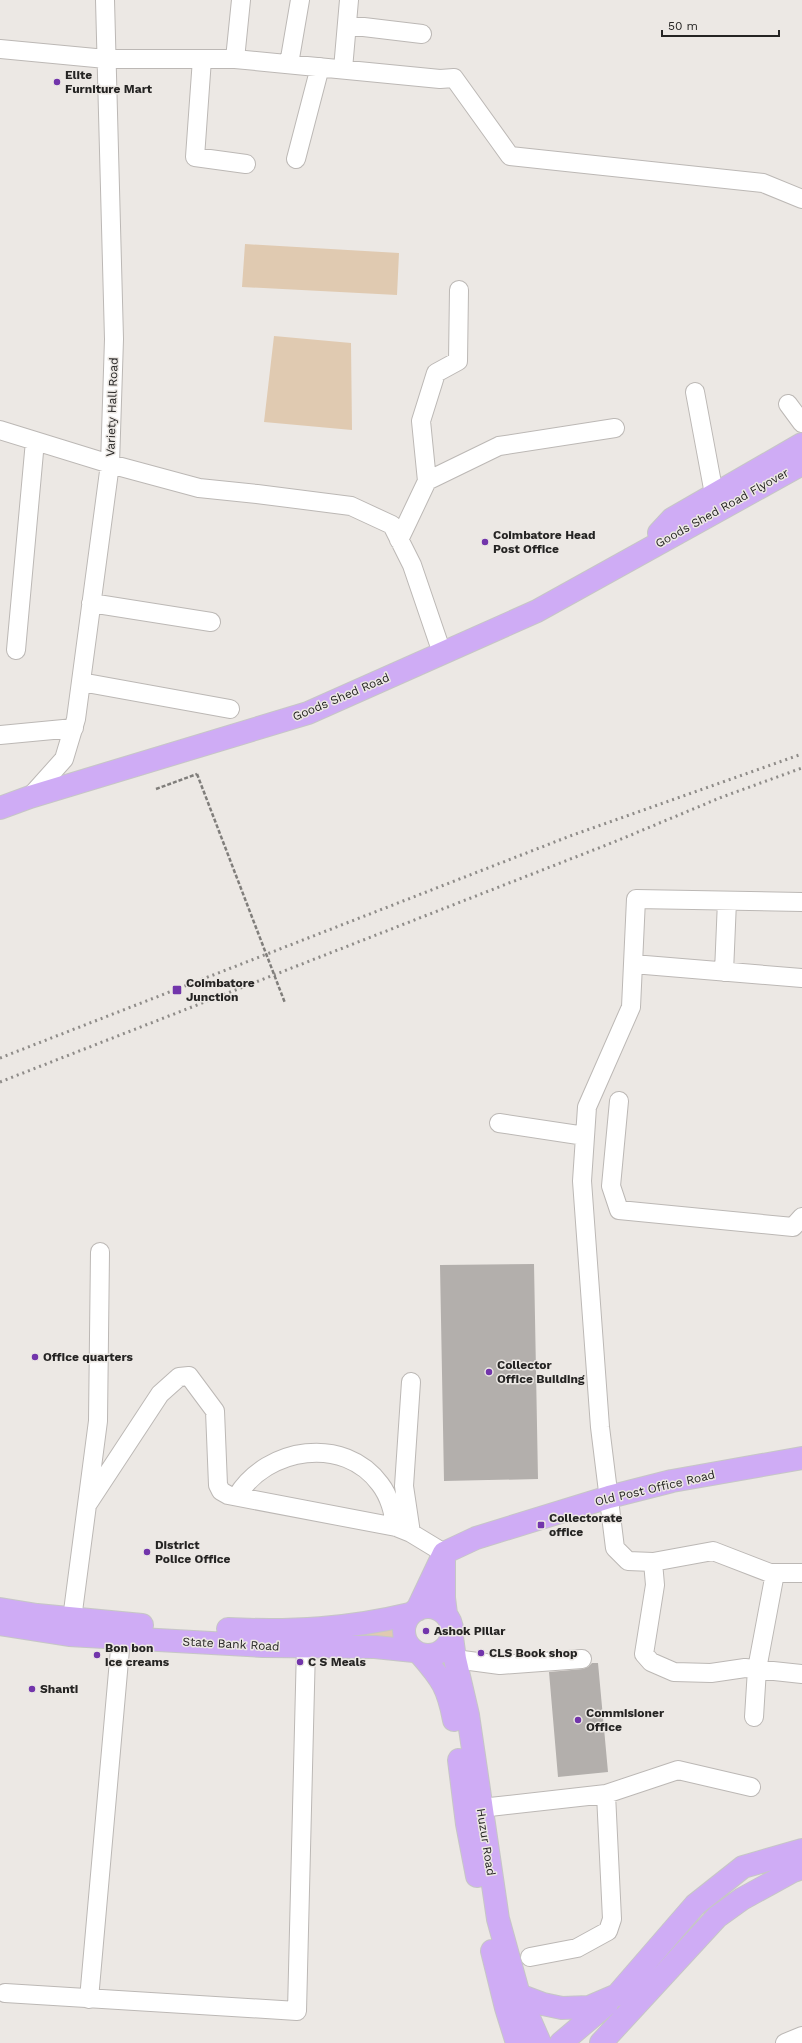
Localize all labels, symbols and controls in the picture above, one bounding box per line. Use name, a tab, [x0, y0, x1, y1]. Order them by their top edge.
scale bar	[662, 12, 779, 38]
text: 50 m	[668, 19, 698, 33]
place label: Elite Furniture Mart	[65, 68, 153, 96]
marker: Elite Furniture Mart	[52, 77, 62, 87]
street label: Variety Hall Road	[103, 357, 121, 457]
street label: Goods Shed Road Flyover	[653, 465, 791, 551]
place label: Coimbatore Head Post Office	[493, 528, 595, 556]
marker: Coimbatore Head Post Office	[480, 537, 490, 547]
street label: Goods Shed Road	[290, 670, 392, 724]
place label: Coimbatore Junction	[186, 976, 255, 1004]
marker: Coimbatore Junction	[171, 984, 183, 996]
place label: Office quarters	[43, 1350, 133, 1364]
marker: Office quarters	[30, 1352, 40, 1362]
place label: Collector Office Building	[497, 1358, 585, 1386]
marker: Collector Office Building	[484, 1367, 494, 1377]
street label: Old Post Office Road	[594, 1467, 716, 1509]
place label: Collectorate office	[549, 1511, 622, 1539]
marker: Collectorate office	[536, 1520, 546, 1530]
place label: District Police Office	[155, 1538, 231, 1566]
marker: District Police Office	[142, 1547, 152, 1557]
place label: Ashok Pillar	[434, 1624, 506, 1638]
marker: Ashok Pillar	[421, 1626, 431, 1636]
street label: State Bank Road	[182, 1634, 280, 1654]
place label: Bon bon ice creams	[105, 1641, 170, 1669]
place label: CLS Book shop	[489, 1646, 578, 1660]
marker: CLS Book shop	[476, 1648, 486, 1658]
marker: Bon bon ice creams	[92, 1650, 102, 1660]
place label: C S Meals	[308, 1655, 366, 1669]
marker: C S Meals	[295, 1657, 305, 1667]
place label: Shanti	[40, 1682, 78, 1696]
marker: Shanti	[27, 1684, 37, 1694]
place label: Commisioner Office	[586, 1706, 665, 1734]
marker: Commisioner Office	[573, 1715, 583, 1725]
street label: Huzur Road	[474, 1807, 498, 1877]

